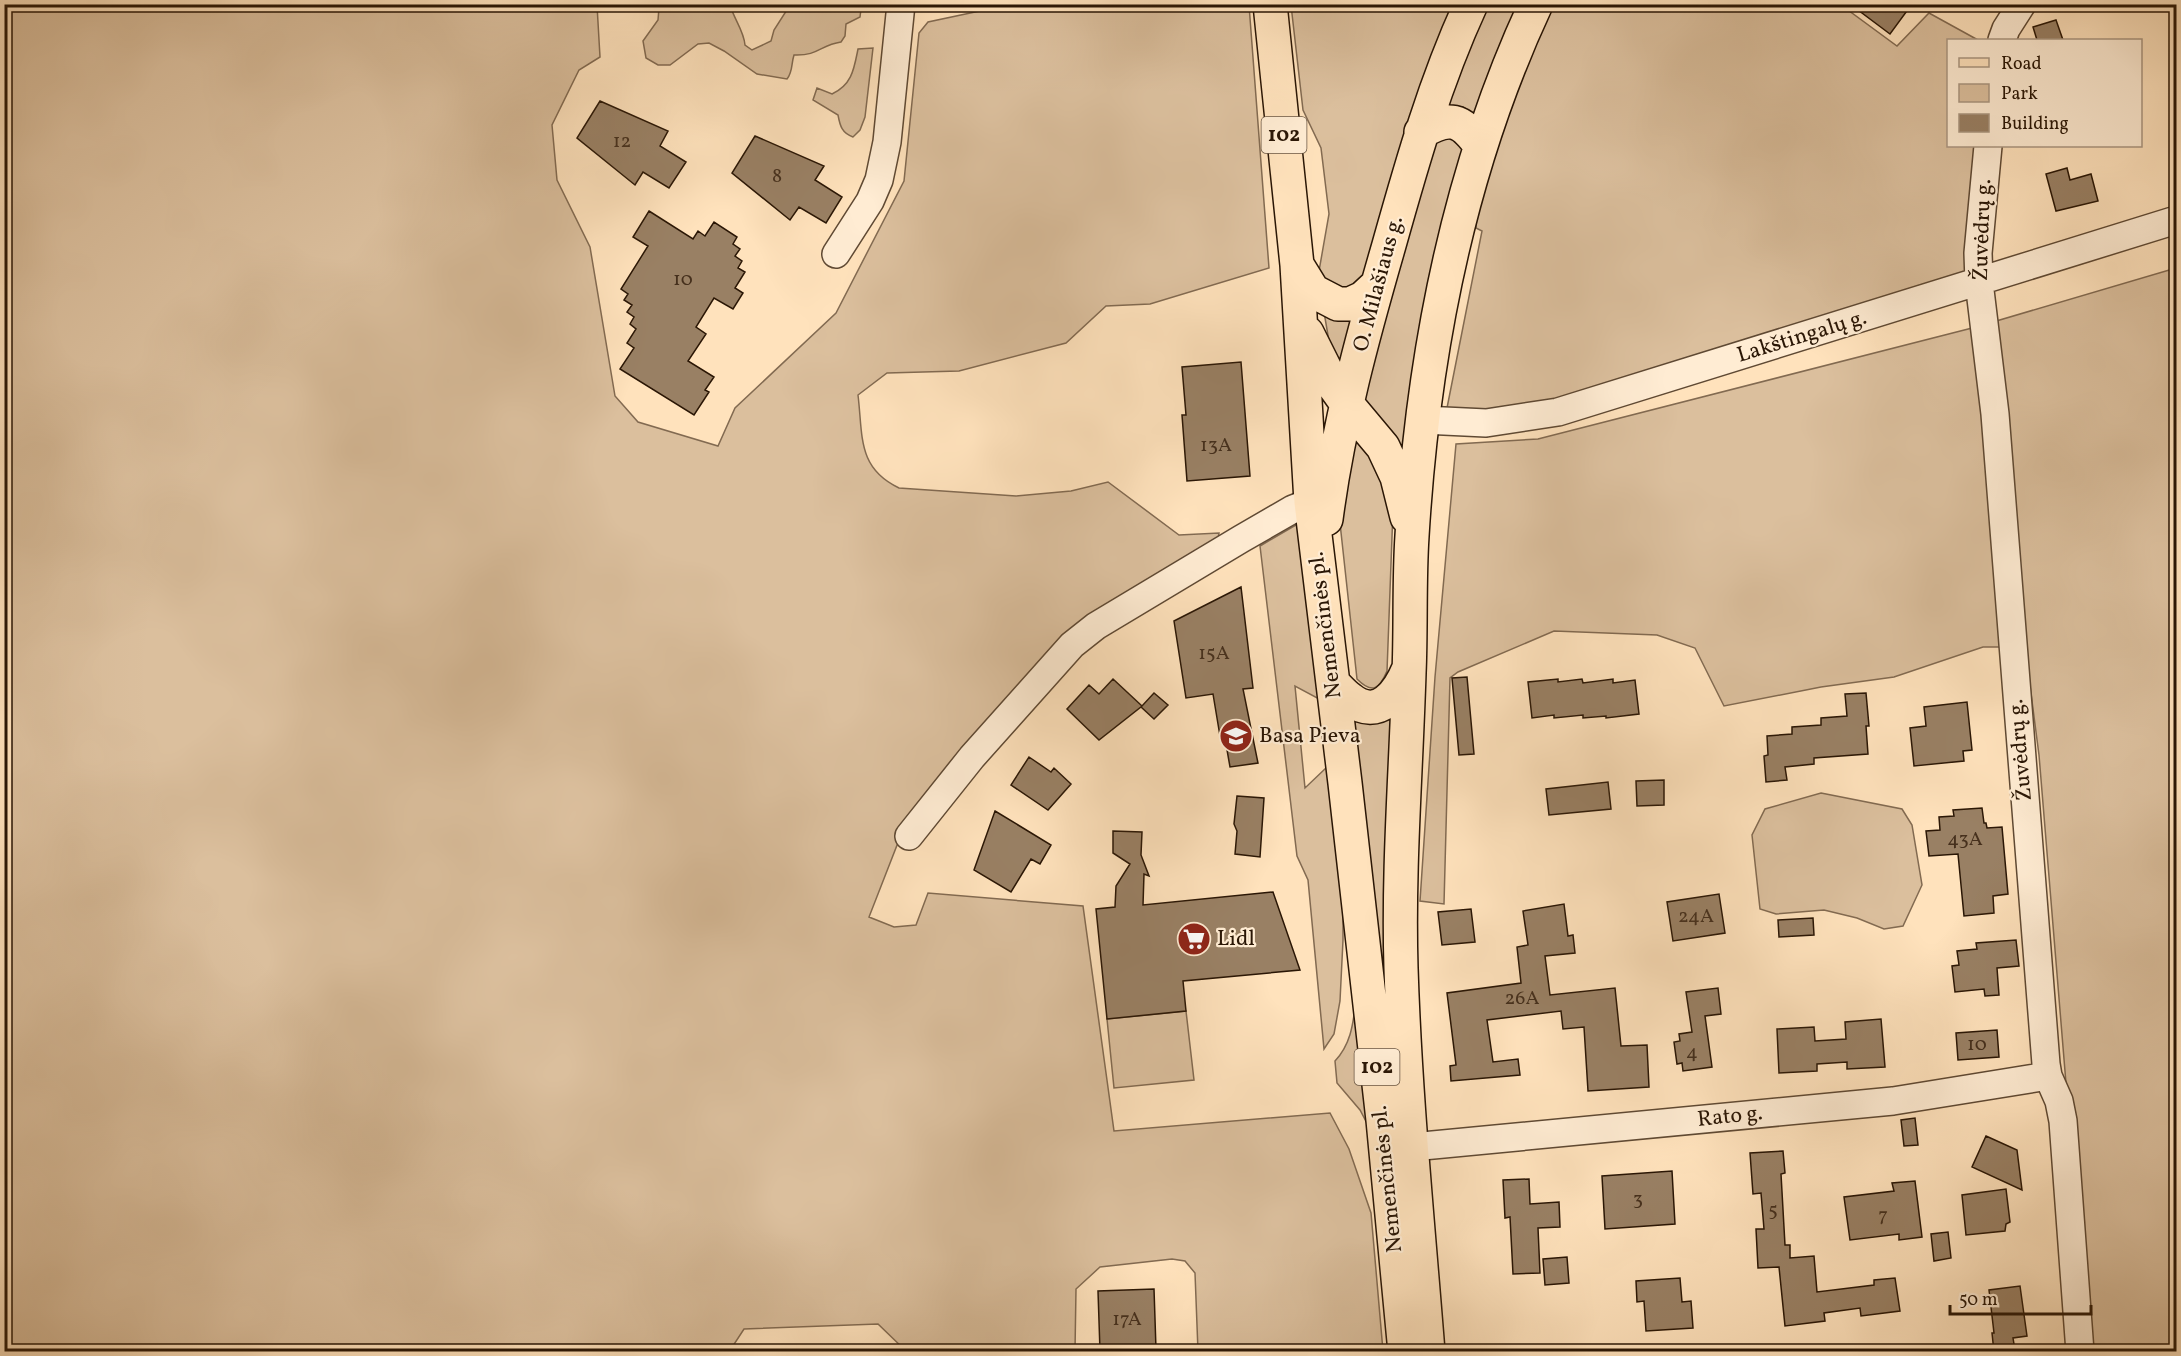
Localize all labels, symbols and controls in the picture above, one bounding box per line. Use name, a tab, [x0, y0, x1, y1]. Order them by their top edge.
legend	[1947, 39, 2142, 147]
text: Road	[2001, 52, 2042, 77]
text: Park	[2001, 82, 2038, 107]
text: Building	[2001, 112, 2069, 137]
road number: 102	[1262, 117, 1306, 153]
house number: 12	[613, 128, 631, 156]
house number: 8	[772, 163, 782, 191]
street label: Žuvėdrų g.	[1966, 178, 2000, 282]
street label: O. Milašiaus g.	[1346, 213, 1412, 355]
house number: 10	[673, 266, 693, 294]
street label: Lakštingalų g.	[1733, 303, 1871, 371]
house number: 13A	[1200, 432, 1232, 460]
street label: Nemenčinės pl.	[1302, 550, 1350, 700]
house number: 15A	[1198, 640, 1230, 668]
street label: Žuvėdrų g.	[2001, 698, 2041, 802]
school or university icon: Basa Pieva	[1218, 718, 1254, 754]
place label: Basa Pieva	[1259, 721, 1361, 752]
house number: 43A	[1947, 826, 1983, 854]
house number: 24A	[1678, 903, 1714, 931]
supermarket icon: Lidl	[1176, 921, 1212, 957]
place label: Lidl	[1217, 924, 1255, 955]
house number: 26A	[1505, 985, 1539, 1013]
house number: 10	[1967, 1031, 1987, 1059]
house number: 4	[1686, 1039, 1698, 1067]
road number: 102	[1354, 1049, 1400, 1085]
street label: Rato g.	[1696, 1098, 1764, 1136]
street label: Nemenčinės pl.	[1365, 1104, 1411, 1254]
house number: 3	[1633, 1186, 1643, 1214]
house number: 5	[1768, 1197, 1778, 1225]
house number: 7	[1878, 1202, 1888, 1230]
scale bar	[1950, 1278, 2091, 1316]
text: 50 m	[1959, 1288, 1998, 1313]
house number: 17A	[1112, 1306, 1142, 1334]

